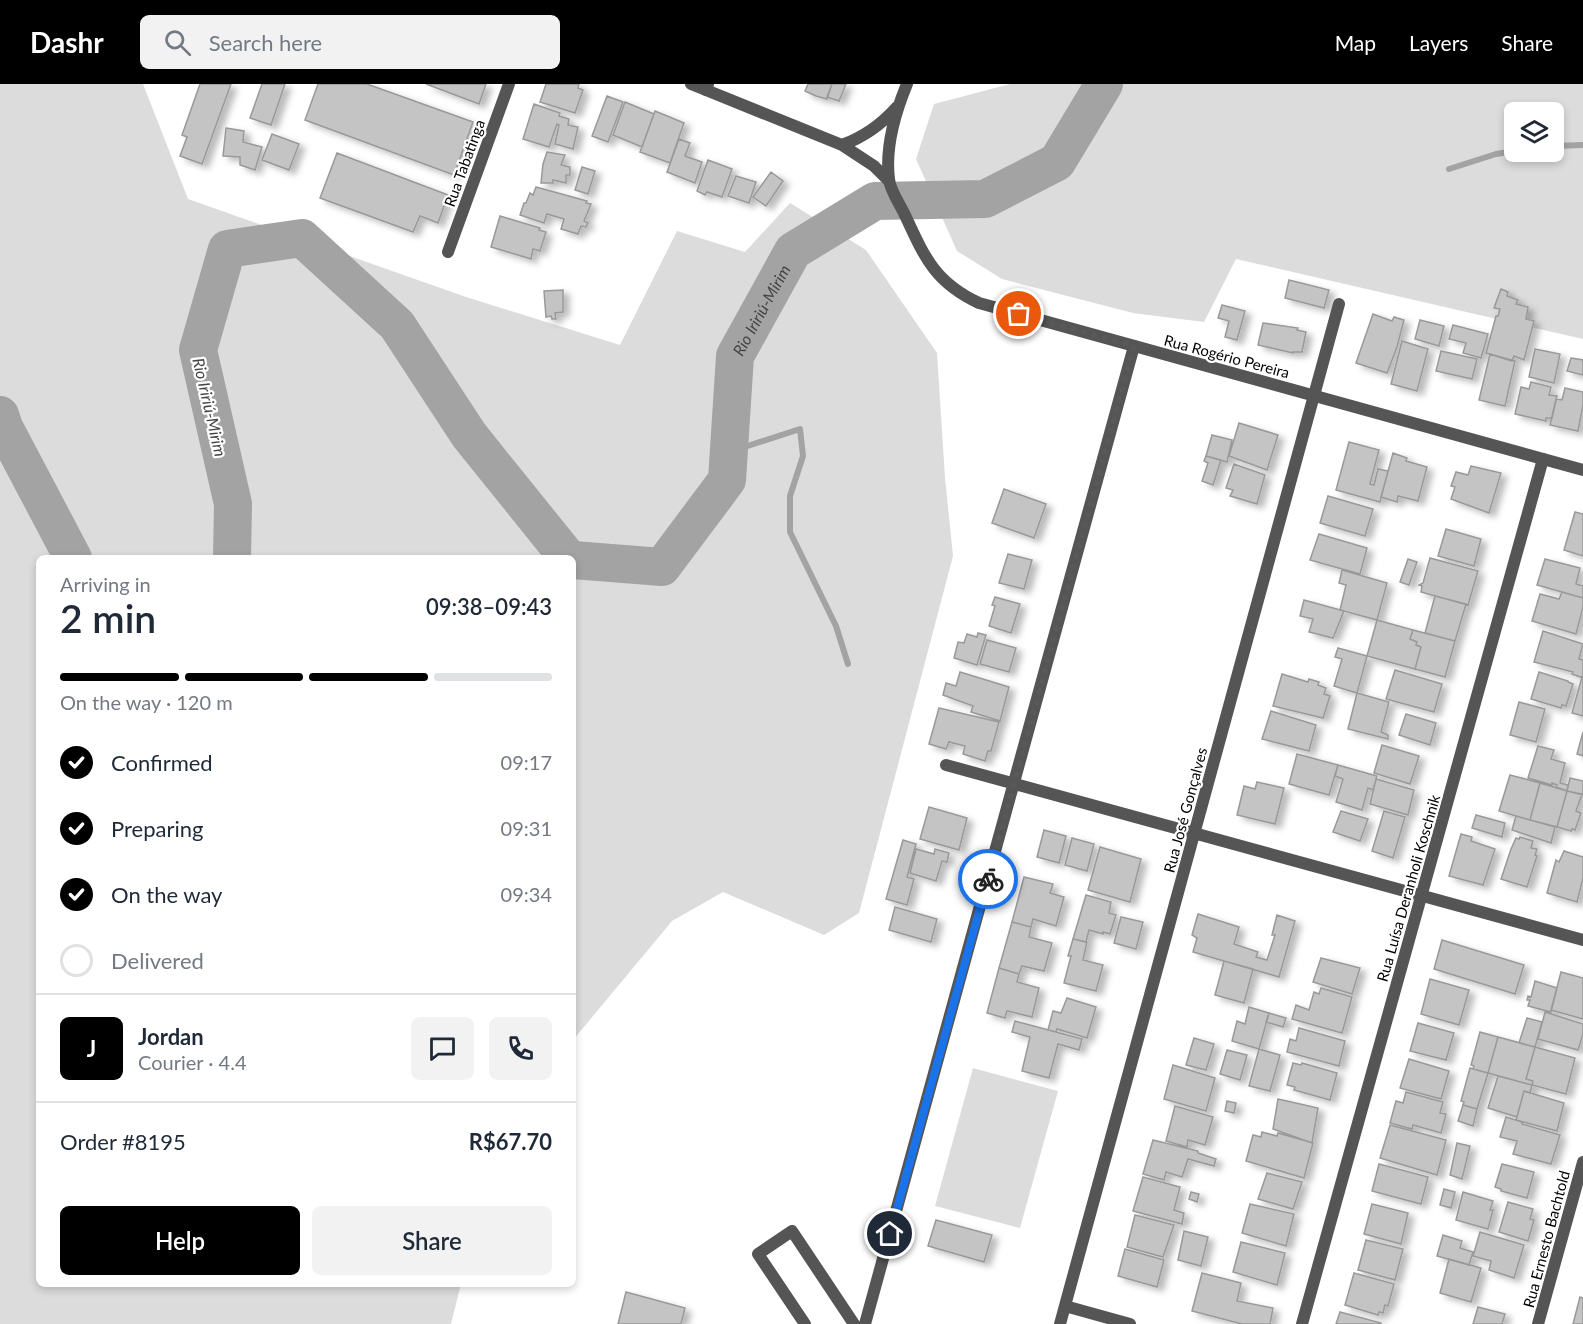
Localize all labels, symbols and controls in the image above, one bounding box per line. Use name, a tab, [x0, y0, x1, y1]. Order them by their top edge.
search box	[140, 15, 560, 69]
text: Dashr	[30, 25, 104, 59]
icon: search	[161, 26, 194, 59]
text: Search here	[209, 29, 322, 56]
text: Map	[1335, 30, 1376, 55]
text: Layers	[1409, 30, 1468, 55]
text: Share	[1501, 30, 1553, 55]
map controls	[1504, 102, 1564, 162]
button: layers	[1504, 102, 1564, 162]
street label: Rua Tabatinga	[440, 117, 488, 209]
water label: Rio Iririú-Mirim	[728, 261, 793, 358]
pin	[993, 288, 1044, 339]
icon: bag	[1002, 297, 1035, 330]
street label: Rua Rogério Pereira	[1162, 331, 1292, 381]
water label: Rio Iririú-Mirim	[189, 356, 231, 458]
text: Arriving in	[60, 572, 151, 596]
text: 09:38–09:43	[426, 593, 552, 620]
text: 2 min	[60, 595, 156, 641]
text: On the way · 120 m	[60, 690, 233, 714]
street label: Rua José Gonçalves	[1160, 745, 1210, 875]
icon: check	[60, 746, 93, 779]
text: Confirmed	[111, 749, 213, 776]
text: 09:17	[501, 750, 552, 774]
street label: Rua Luísa Deranholi Koschnik	[1373, 792, 1443, 983]
icon: check	[60, 812, 93, 845]
text: Preparing	[111, 815, 203, 842]
text: 09:31	[501, 816, 552, 840]
courier	[958, 849, 1018, 909]
icon: bike	[972, 863, 1005, 896]
icon: check	[60, 878, 93, 911]
text: On the way	[111, 881, 222, 908]
text: 09:34	[501, 882, 552, 906]
text: Delivered	[111, 947, 204, 974]
button: chat	[411, 1017, 474, 1080]
button: phone	[489, 1017, 552, 1080]
text: Jordan	[138, 1023, 204, 1050]
text: J	[87, 1035, 96, 1062]
text: Courier · 4.4	[138, 1050, 247, 1074]
text: Order #8195	[60, 1128, 186, 1155]
text: R$67.70	[469, 1128, 552, 1155]
street label: Rua Ernesto Bachtold	[1519, 1168, 1573, 1310]
button: Help	[60, 1206, 300, 1275]
button: Share	[312, 1206, 552, 1275]
pin	[864, 1208, 915, 1259]
icon: home	[873, 1217, 906, 1250]

